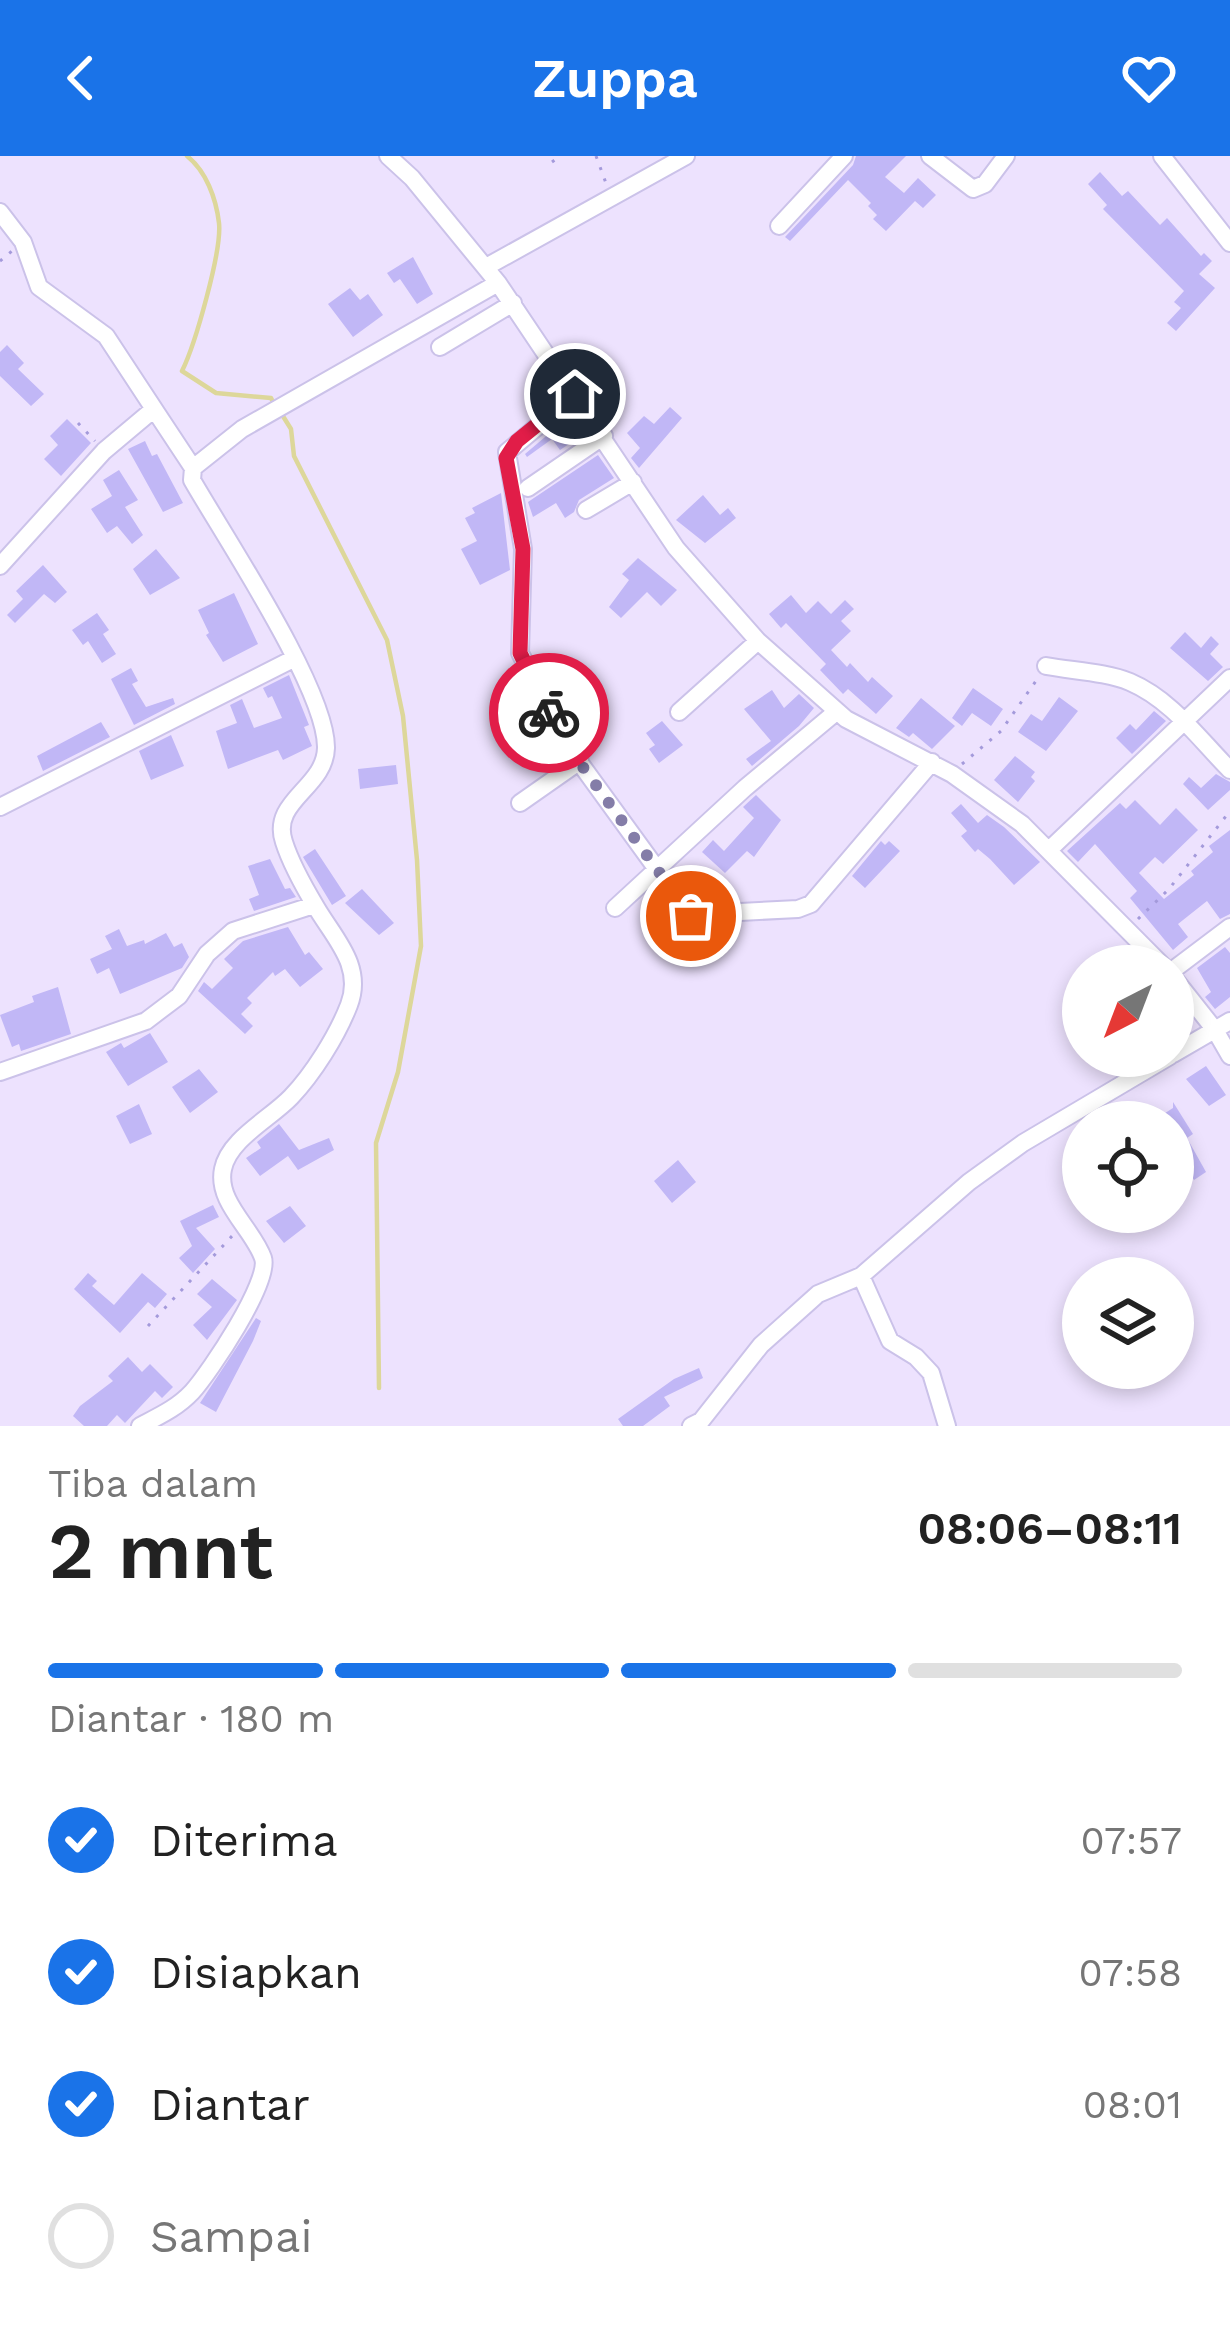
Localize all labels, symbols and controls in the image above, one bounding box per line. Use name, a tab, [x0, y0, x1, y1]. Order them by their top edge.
icon: back	[48, 45, 114, 111]
icon: heart	[1116, 45, 1182, 111]
text: Zuppa	[532, 47, 698, 110]
pin	[524, 343, 626, 445]
icon: home	[542, 361, 608, 427]
courier	[489, 653, 609, 773]
icon: bike	[516, 680, 582, 746]
pin	[640, 865, 742, 967]
icon: bag	[658, 883, 724, 949]
north arrow	[1062, 945, 1194, 1077]
map controls	[1062, 945, 1194, 1389]
button: locate	[1062, 1101, 1194, 1233]
button: layers	[1062, 1257, 1194, 1389]
text: Tiba dalam	[48, 1461, 258, 1506]
text: 08:06–08:11	[917, 1502, 1182, 1555]
text: 2 mnt	[48, 1505, 273, 1597]
text: Diantar · 180 m	[48, 1696, 334, 1741]
icon: check	[48, 1807, 114, 1873]
text: Diterima	[150, 1814, 338, 1867]
text: 07:57	[1081, 1818, 1182, 1863]
icon: check	[48, 1939, 114, 2005]
text: Disiapkan	[150, 1946, 362, 1999]
text: 07:58	[1078, 1950, 1182, 1995]
icon: check	[48, 2071, 114, 2137]
text: Diantar	[150, 2078, 310, 2131]
text: 08:01	[1083, 2082, 1182, 2127]
text: Sampai	[150, 2210, 312, 2263]

